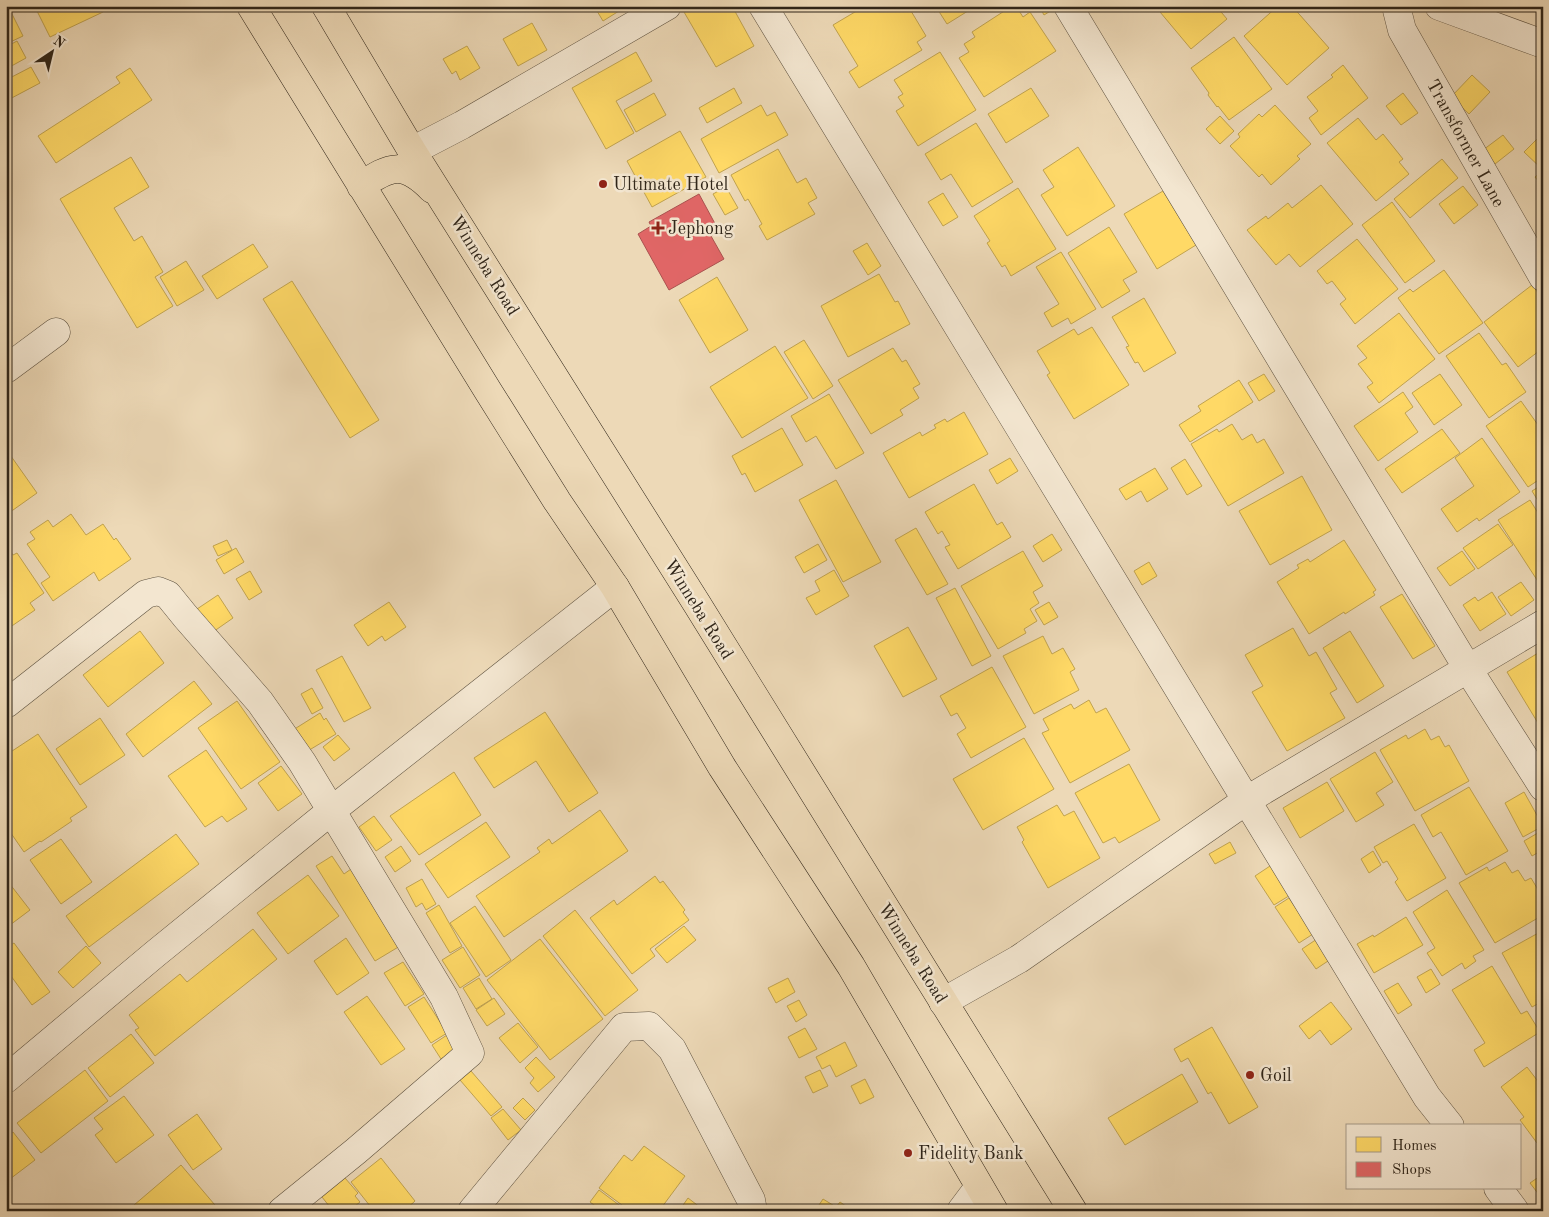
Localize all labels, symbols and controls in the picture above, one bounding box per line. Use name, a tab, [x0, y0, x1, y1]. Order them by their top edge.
north arrow	[28, 28, 78, 78]
text: N	[50, 33, 68, 51]
street label: Transformer Lane	[1423, 77, 1508, 210]
place label: Ultimate Hotel	[613, 176, 729, 194]
marker: Ultimate Hotel	[597, 178, 609, 190]
street label: Winneba Road	[446, 212, 522, 319]
place label: Jephong	[668, 220, 734, 238]
marker: Jephong	[652, 222, 664, 234]
street label: Winneba Road	[660, 556, 736, 663]
street label: Winneba Road	[874, 900, 950, 1007]
place label: Goil	[1260, 1067, 1292, 1085]
marker: Goil	[1244, 1069, 1256, 1081]
legend	[1346, 1124, 1522, 1190]
text: Homes	[1392, 1139, 1437, 1154]
place label: Fidelity Bank	[918, 1145, 1024, 1163]
marker: Fidelity Bank	[902, 1147, 914, 1159]
text: Shops	[1392, 1163, 1431, 1178]

